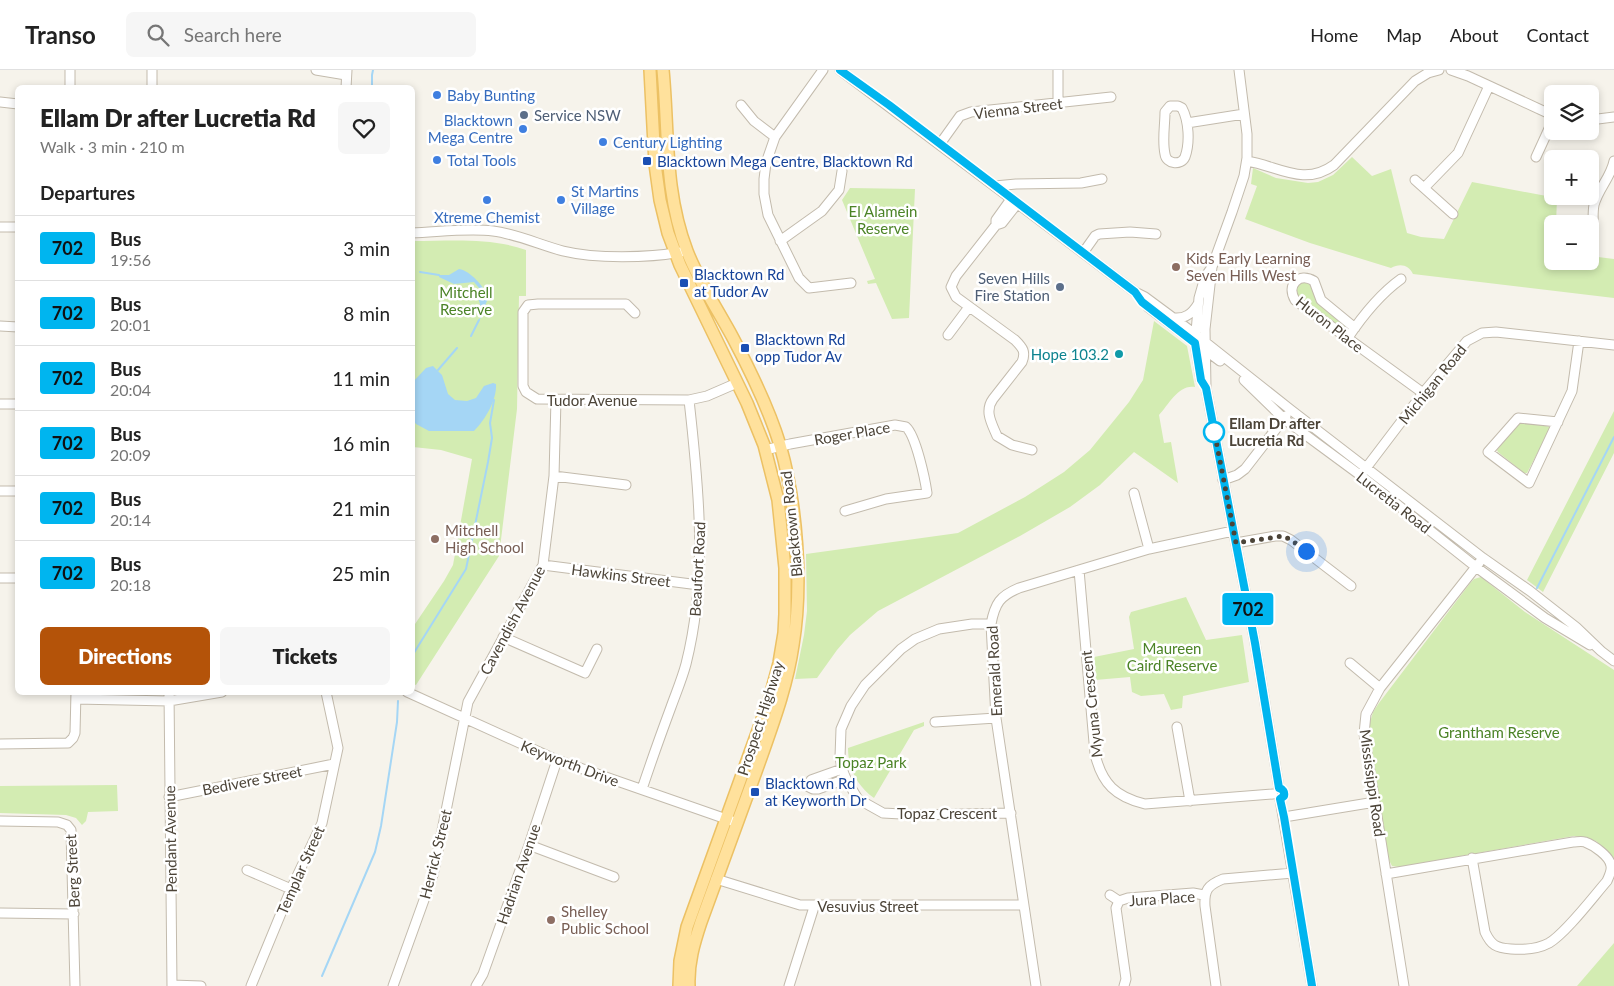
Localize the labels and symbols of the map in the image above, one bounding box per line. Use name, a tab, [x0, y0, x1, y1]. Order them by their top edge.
place label: Baby Bunting	[447, 86, 535, 104]
marker: Baby Bunting	[431, 89, 443, 101]
street label: Vienna Street	[973, 94, 1064, 122]
place label: Service NSW	[534, 106, 621, 124]
marker: Service NSW	[518, 109, 530, 121]
place label: Blacktown Mega Centre	[428, 111, 513, 146]
marker: Blacktown Mega Centre	[517, 123, 529, 135]
place label: Century Lighting	[613, 133, 722, 151]
marker: Century Lighting	[597, 136, 609, 148]
place label: Total Tools	[447, 151, 516, 169]
place label: Blacktown Mega Centre, Blacktown Rd	[657, 152, 913, 170]
marker: Total Tools	[431, 154, 443, 166]
marker: Blacktown Mega Centre, Blacktown Rd	[641, 155, 653, 167]
place label: St Martins Village	[571, 182, 639, 217]
marker: Xtreme Chemist	[481, 194, 493, 206]
marker: St Martins Village	[555, 194, 567, 206]
park label: El Alamein Reserve	[849, 202, 917, 237]
place label: Xtreme Chemist	[434, 208, 541, 226]
place label: Kids Early Learning Seven Hills West	[1186, 249, 1311, 284]
marker: Kids Early Learning Seven Hills West	[1170, 261, 1182, 273]
place label: Blacktown Rd at Tudor Av	[694, 265, 784, 300]
place label: Seven Hills Fire Station	[974, 269, 1050, 304]
marker: Blacktown Rd at Tudor Av	[678, 277, 690, 289]
marker: Seven Hills Fire Station	[1054, 281, 1066, 293]
park label: Mitchell Reserve	[439, 283, 493, 318]
street label: Huron Place	[1293, 292, 1367, 356]
place label: Blacktown Rd opp Tudor Av	[755, 330, 845, 365]
street label: Michigan Road	[1394, 341, 1470, 427]
marker: Blacktown Rd opp Tudor Av	[739, 342, 751, 354]
place label: Hope 103.2	[1031, 345, 1109, 363]
marker: Hope 103.2	[1113, 348, 1125, 360]
street label: Tudor Avenue	[547, 391, 637, 409]
place label: Ellam Dr after Lucretia Rd	[1229, 414, 1321, 449]
street label: Roger Place	[813, 417, 891, 449]
marker: Ellam Dr after Lucretia Rd	[1203, 421, 1225, 443]
street label: Lucretia Road	[1353, 467, 1435, 537]
street label: Blacktown Road	[776, 470, 806, 578]
place label: Mitchell High School	[445, 521, 524, 556]
street label: Beaufort Road	[686, 521, 708, 617]
marker: Mitchell High School	[429, 533, 441, 545]
your location	[1294, 539, 1319, 564]
street label: Hawkins Street	[570, 560, 672, 590]
street label: Cavendish Avenue	[476, 562, 548, 678]
line badge: 702	[1219, 593, 1277, 625]
street label: Emerald Road	[983, 625, 1005, 717]
park label: Maureen Caird Reserve	[1127, 639, 1217, 674]
street label: Myuna Crescent	[1076, 649, 1106, 758]
street label: Prospect Highway	[733, 658, 787, 778]
park label: Grantham Reserve	[1438, 723, 1560, 741]
street label: Mississippi Road	[1357, 728, 1389, 838]
street label: Keyworth Drive	[518, 736, 622, 790]
park label: Topaz Park	[835, 753, 907, 771]
street label: Bedivere Street	[201, 761, 304, 799]
place label: Blacktown Rd at Keyworth Dr	[765, 774, 867, 809]
street label: Pendant Avenue	[160, 785, 180, 893]
marker: Blacktown Rd at Keyworth Dr	[749, 786, 761, 798]
street label: Topaz Crescent	[897, 804, 998, 822]
street label: Herrick Street	[415, 807, 455, 901]
street label: Hadrian Avenue	[492, 821, 544, 927]
street label: Templar Street	[272, 822, 328, 917]
street label: Berg Street	[61, 833, 83, 908]
street label: Jura Place	[1128, 887, 1196, 909]
street label: Vesuvius Street	[817, 897, 919, 915]
place label: Shelley Public School	[561, 902, 649, 937]
marker: Shelley Public School	[545, 914, 557, 926]

